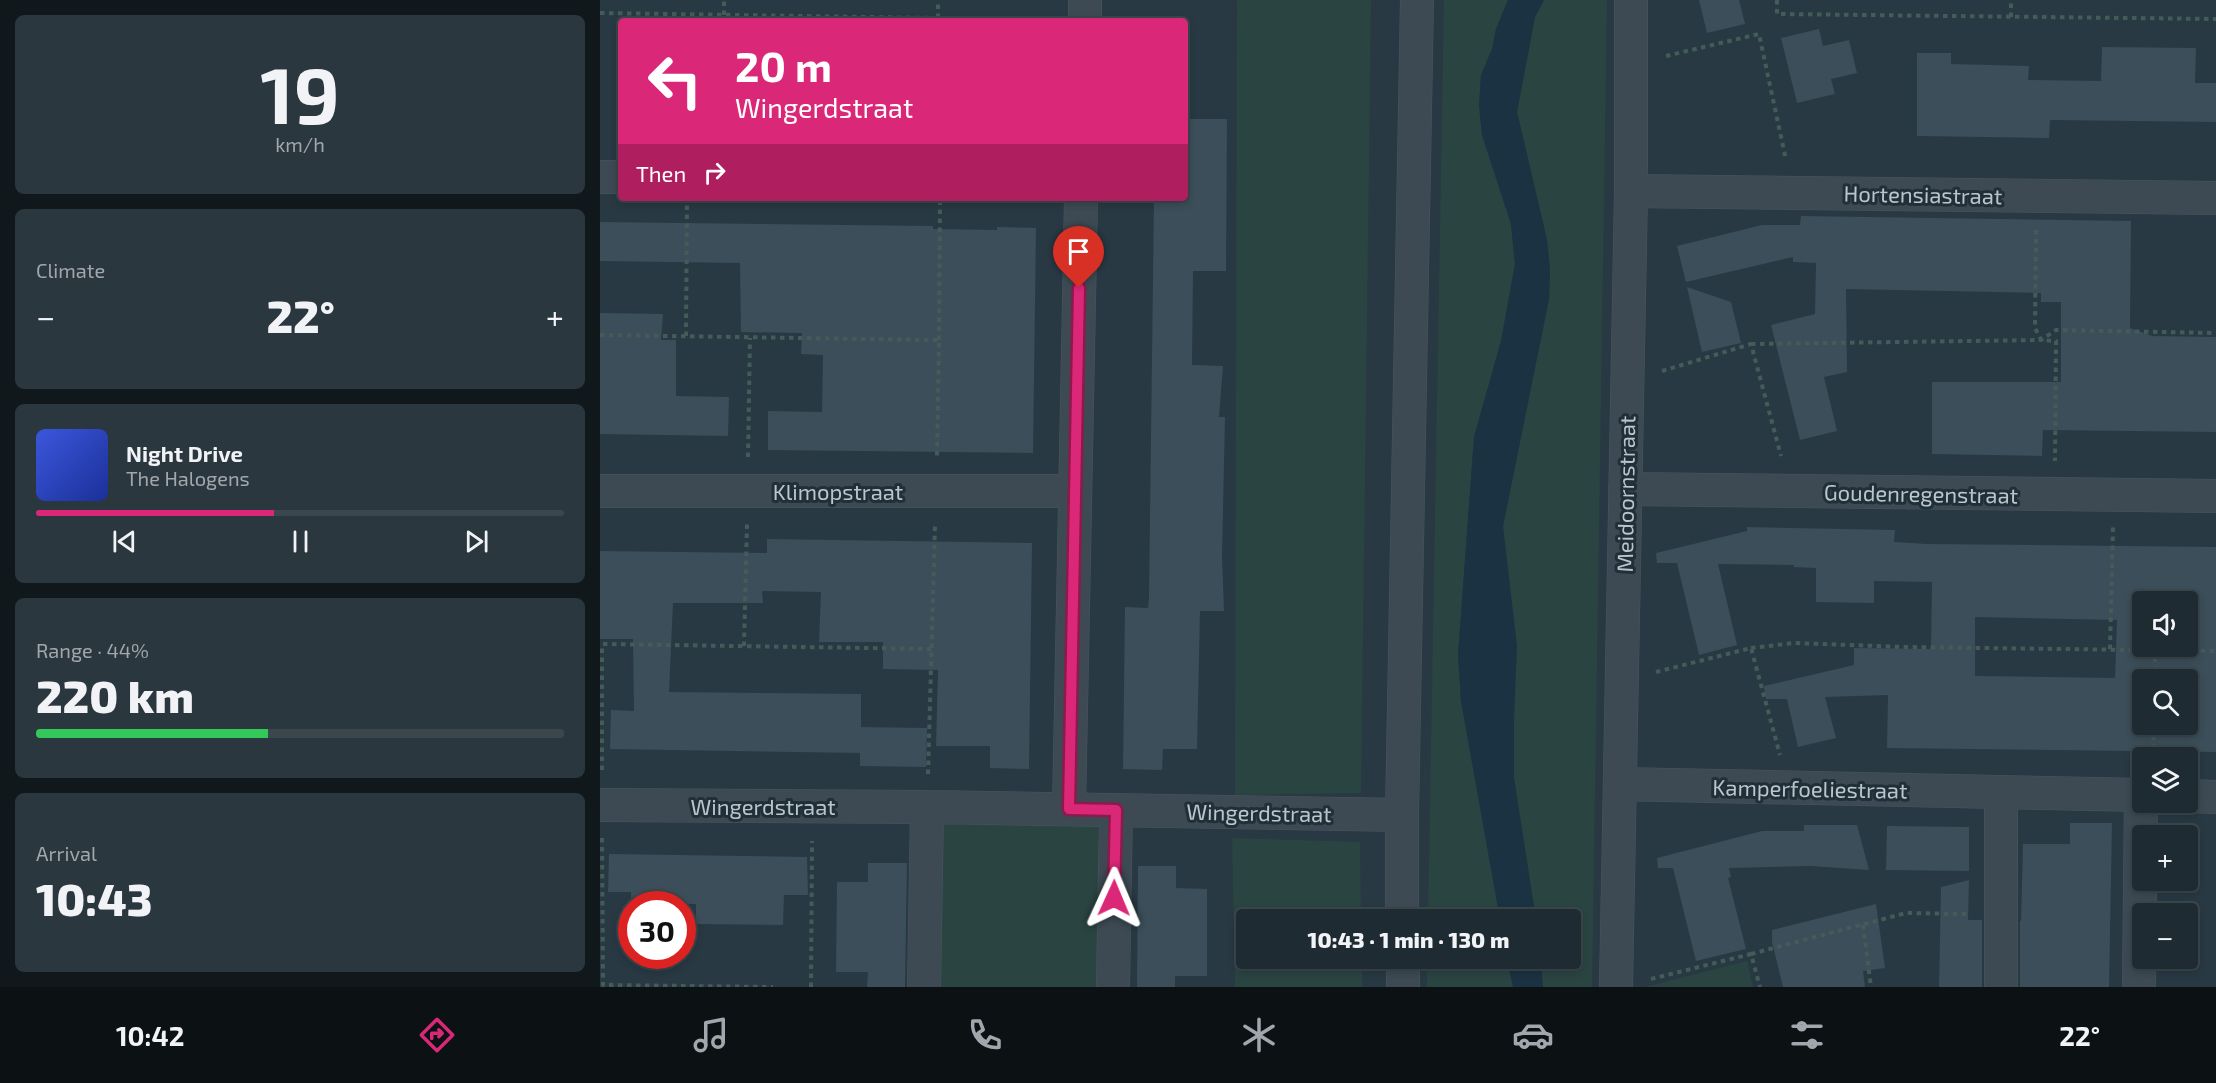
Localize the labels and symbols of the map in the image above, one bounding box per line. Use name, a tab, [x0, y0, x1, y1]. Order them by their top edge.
street label: Hortensiastraat	[1843, 180, 2003, 208]
pin	[1053, 226, 1104, 288]
street label: Meidoornstraat	[1611, 415, 1639, 573]
street label: Klimopstraat	[773, 478, 903, 504]
street label: Goudenregenstraat	[1824, 478, 2018, 508]
street label: Kamperfoeliestraat	[1712, 773, 1908, 803]
street label: Wingerdstraat	[690, 793, 836, 819]
street label: Wingerdstraat	[1186, 798, 1332, 826]
position arrow	[1082, 866, 1146, 930]
speed limit sign: 30	[618, 891, 696, 969]

